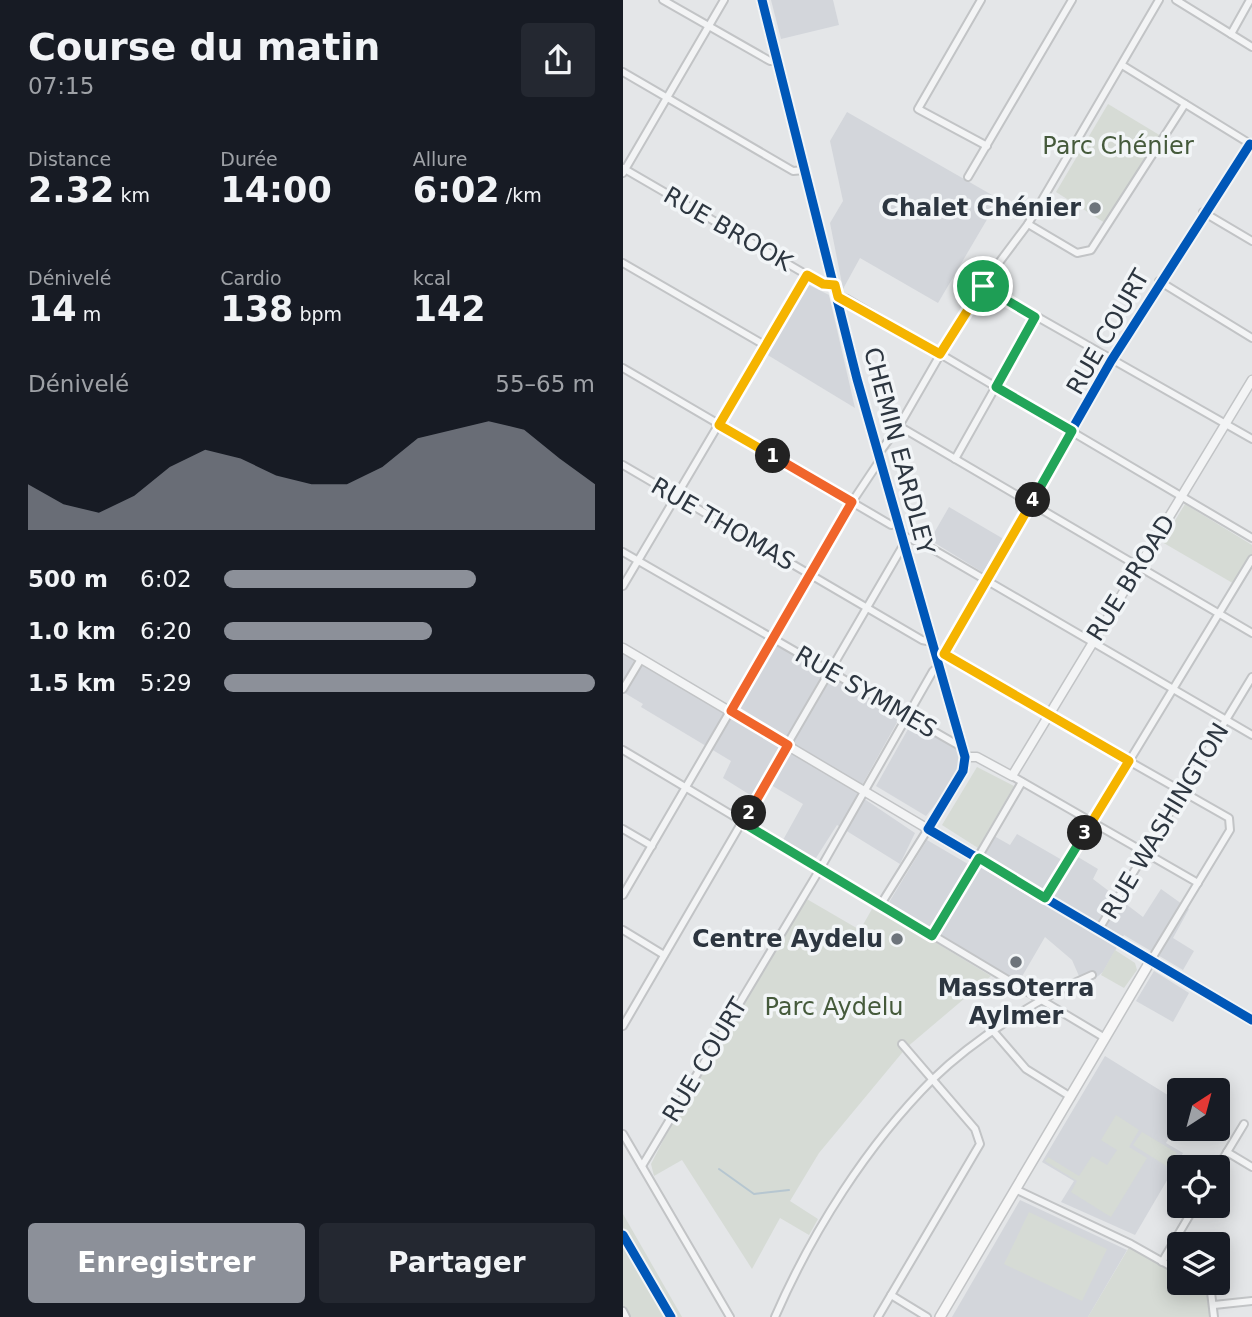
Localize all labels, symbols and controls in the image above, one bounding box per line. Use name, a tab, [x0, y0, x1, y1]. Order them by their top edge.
button: share	[521, 23, 595, 97]
text: Course du matin	[28, 25, 380, 69]
text: 07:15	[28, 73, 94, 99]
park label: Parc Chénier	[1042, 132, 1194, 160]
text: Distance	[28, 148, 111, 170]
text: Durée	[220, 148, 278, 170]
text: Allure	[413, 148, 467, 170]
text: 2.32	[28, 170, 114, 210]
text: 14:00	[220, 170, 332, 210]
text: 6:02	[413, 170, 500, 210]
street label: RUE BROOK	[659, 181, 798, 278]
text: km	[114, 184, 150, 206]
text: /km	[500, 184, 542, 206]
place label: Chalet Chénier	[881, 194, 1081, 222]
marker: Chalet Chénier	[1087, 200, 1103, 216]
pin	[953, 256, 1013, 316]
street label: RUE COURT	[1061, 264, 1155, 400]
text: Dénivelé	[28, 267, 112, 289]
text: Cardio	[220, 267, 282, 289]
text: kcal	[413, 267, 451, 289]
icon: arrive	[964, 267, 1002, 305]
text: 14	[28, 289, 77, 329]
text: 138	[220, 289, 293, 329]
text: 142	[413, 289, 486, 329]
text: m	[77, 303, 101, 325]
text: bpm	[293, 303, 342, 325]
street label: CHEMIN EARDLEY	[858, 344, 940, 558]
text: Dénivelé	[28, 371, 129, 397]
text: 55–65 m	[495, 371, 595, 397]
pin: 1	[755, 438, 791, 474]
text: 1	[766, 444, 779, 466]
street label: RUE THOMAS	[646, 472, 800, 576]
pin: 4	[1015, 482, 1051, 518]
text: 4	[1026, 488, 1039, 510]
street label: RUE BROAD	[1081, 510, 1181, 646]
text: 500 m	[28, 566, 108, 592]
text: 6:02	[140, 566, 192, 592]
text: 1.0 km	[28, 618, 116, 644]
text: 6:20	[140, 618, 192, 644]
street label: RUE SYMMES	[790, 640, 942, 744]
text: 1.5 km	[28, 670, 116, 696]
text: 5:29	[140, 670, 192, 696]
street label: RUE WASHINGTON	[1095, 718, 1235, 924]
pin: 2	[731, 796, 767, 830]
text: 2	[742, 801, 755, 823]
pin: 3	[1067, 816, 1103, 850]
text: 3	[1078, 821, 1091, 843]
place label: Centre Aydelu	[692, 925, 883, 953]
marker: Centre Aydelu	[889, 931, 905, 947]
marker: MassOterra Aylmer	[1008, 954, 1024, 970]
place label: MassOterra Aylmer	[938, 974, 1094, 1030]
street label: RUE COURT	[657, 993, 753, 1127]
park label: Parc Aydelu	[764, 993, 904, 1021]
north arrow	[1167, 1078, 1230, 1141]
map controls	[1167, 1078, 1230, 1295]
button: locate	[1167, 1155, 1230, 1218]
button: Enregistrer	[28, 1223, 305, 1303]
button: Partager	[319, 1223, 595, 1303]
button: layers	[1167, 1232, 1230, 1295]

